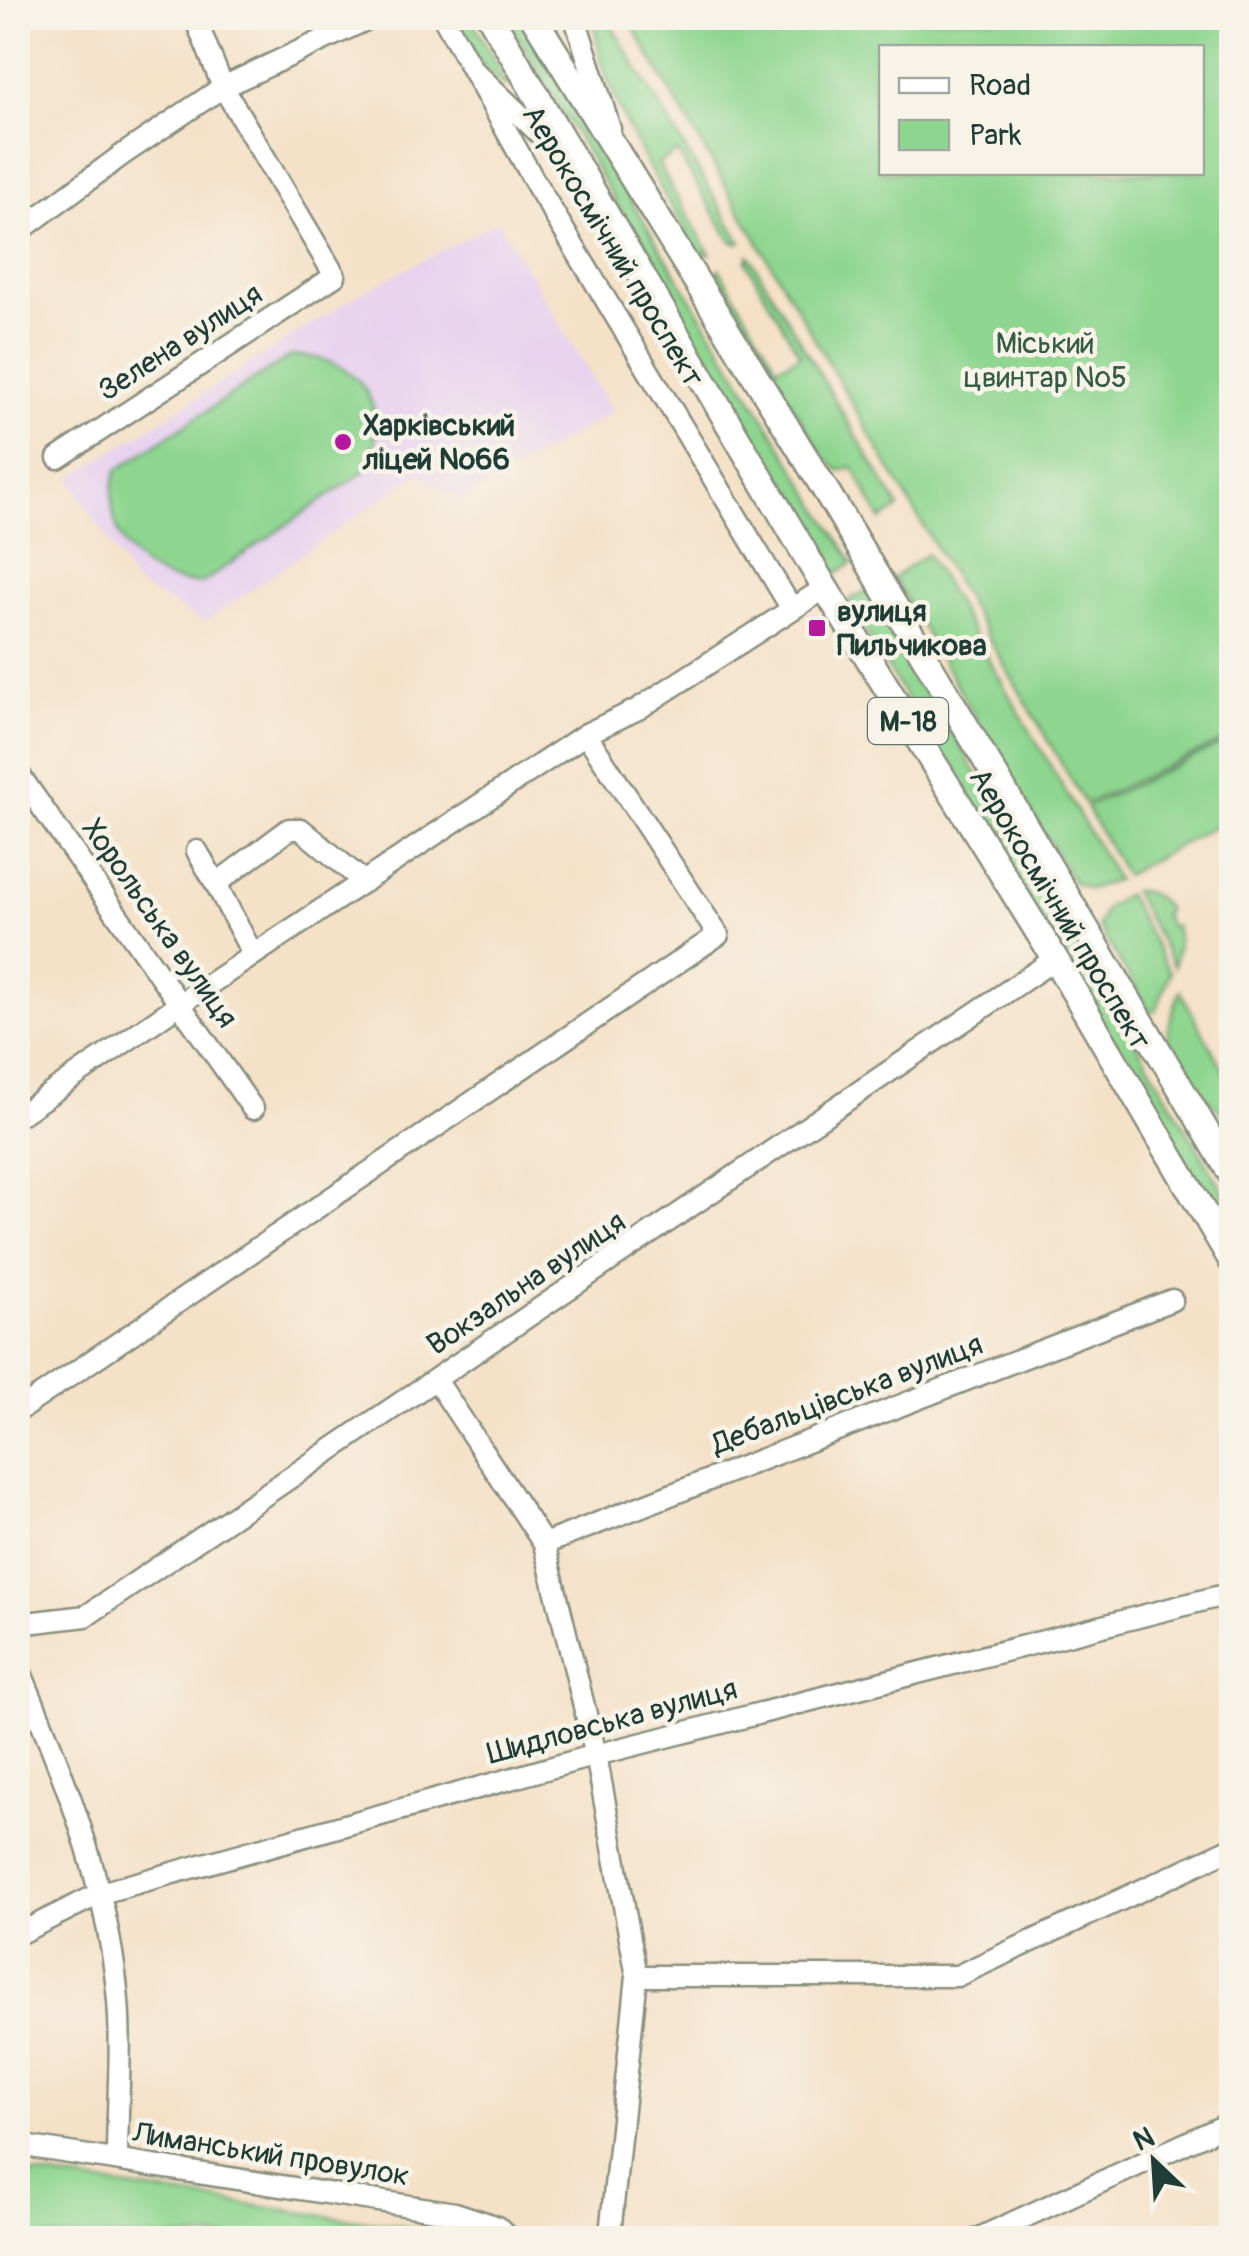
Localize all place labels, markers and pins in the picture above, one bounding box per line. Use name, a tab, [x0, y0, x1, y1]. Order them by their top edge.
place label: Харківський ліцей №66	[362, 407, 515, 478]
marker: Харківський ліцей №66	[332, 431, 354, 453]
place label: вулиця Пильчикова	[837, 593, 987, 664]
marker: вулиця Пильчикова	[806, 617, 828, 639]

